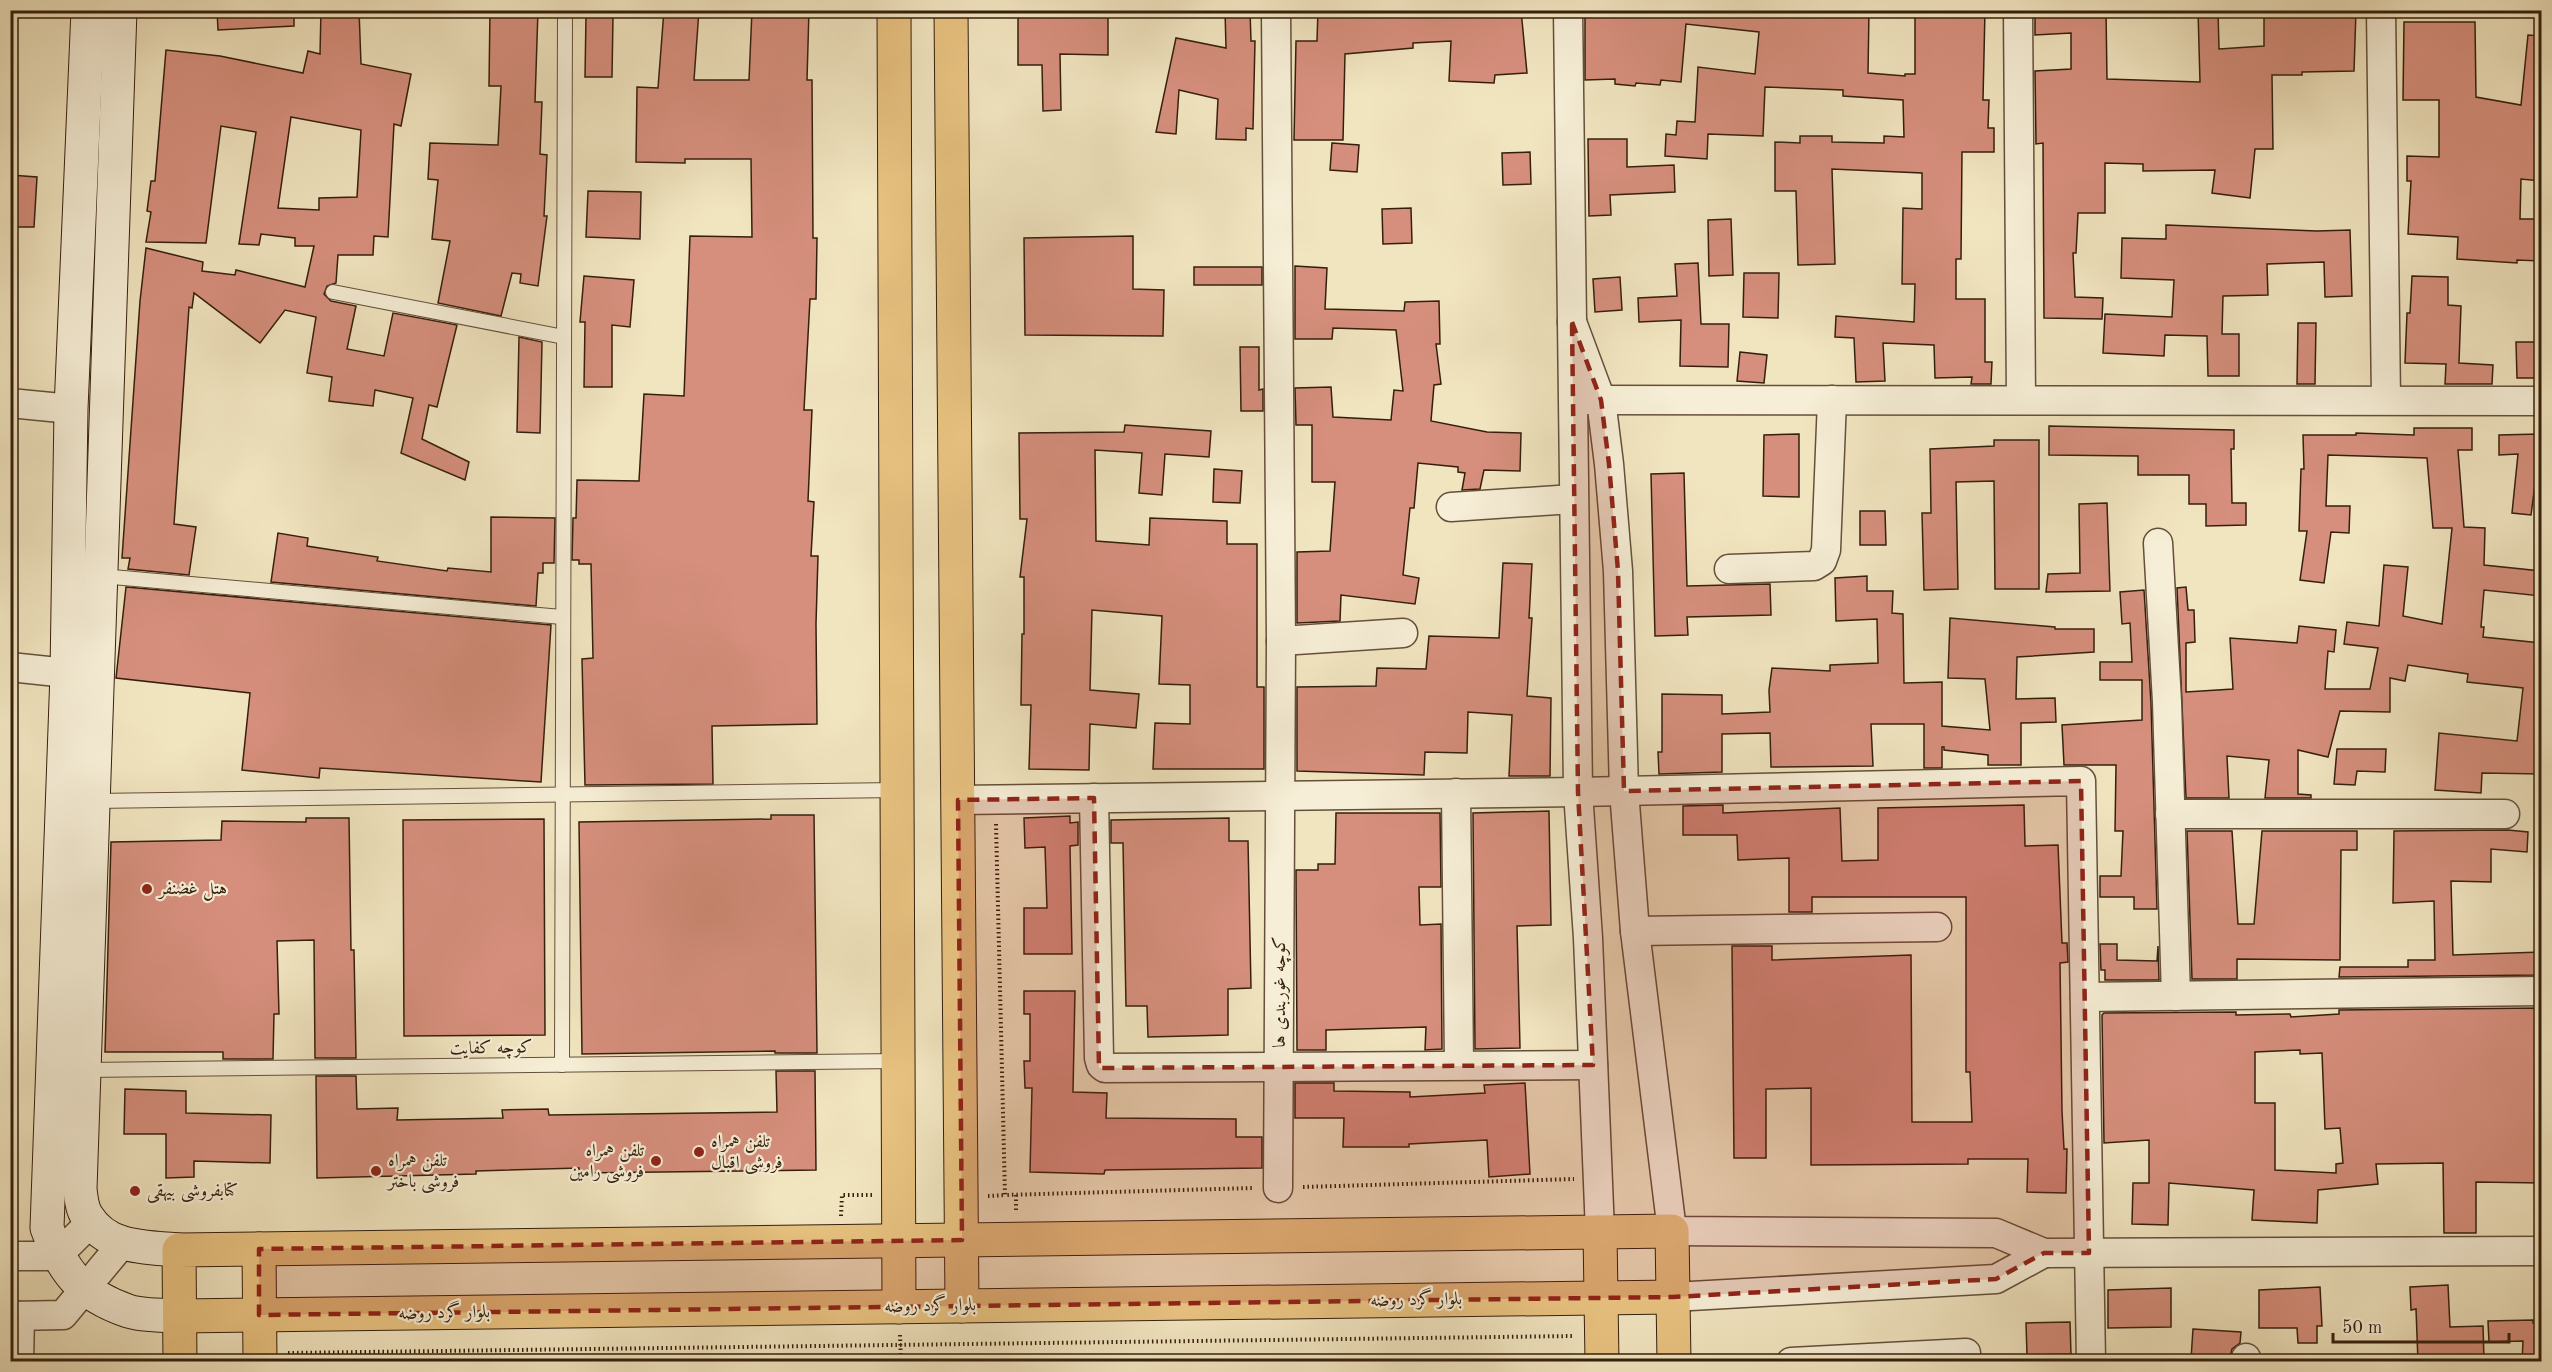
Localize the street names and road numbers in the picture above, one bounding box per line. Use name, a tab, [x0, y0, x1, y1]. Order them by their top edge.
street label: کوچه غوربندی ها	[1271, 936, 1292, 1048]
street label: کوچه کفایت	[449, 1038, 533, 1061]
street label: بلوار گرد روضه	[1370, 1286, 1462, 1311]
street label: بلوار گرد روضه	[884, 1292, 976, 1317]
street label: بلوار گرد روضه	[398, 1299, 490, 1324]

